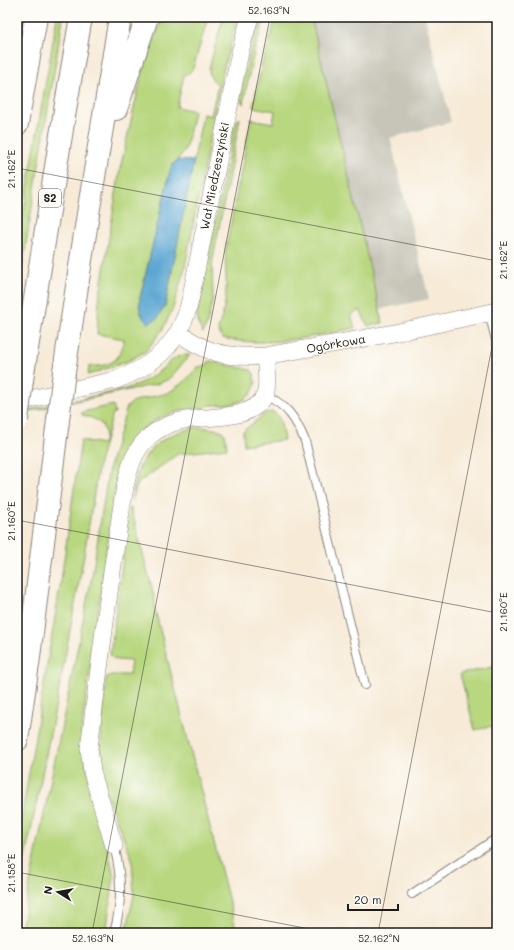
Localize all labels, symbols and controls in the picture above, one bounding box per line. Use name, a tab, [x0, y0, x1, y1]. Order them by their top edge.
text: 52.163°N	[248, 3, 290, 17]
street label: Wał Miedzeszyński	[196, 121, 232, 231]
text: 21.162°E	[4, 149, 18, 188]
road number: S2	[39, 189, 61, 207]
text: 21.162°E	[496, 240, 510, 279]
street label: Ogórkowa	[305, 330, 367, 356]
text: 21.160°E	[4, 501, 18, 541]
text: 21.160°E	[496, 592, 510, 632]
text: 21.158°E	[4, 853, 18, 892]
north arrow	[38, 872, 78, 912]
text: N	[40, 884, 56, 896]
scale bar	[348, 886, 398, 912]
text: 20 m	[354, 891, 382, 907]
text: 52.163°N	[72, 931, 114, 945]
text: 52.162°N	[358, 931, 400, 945]

